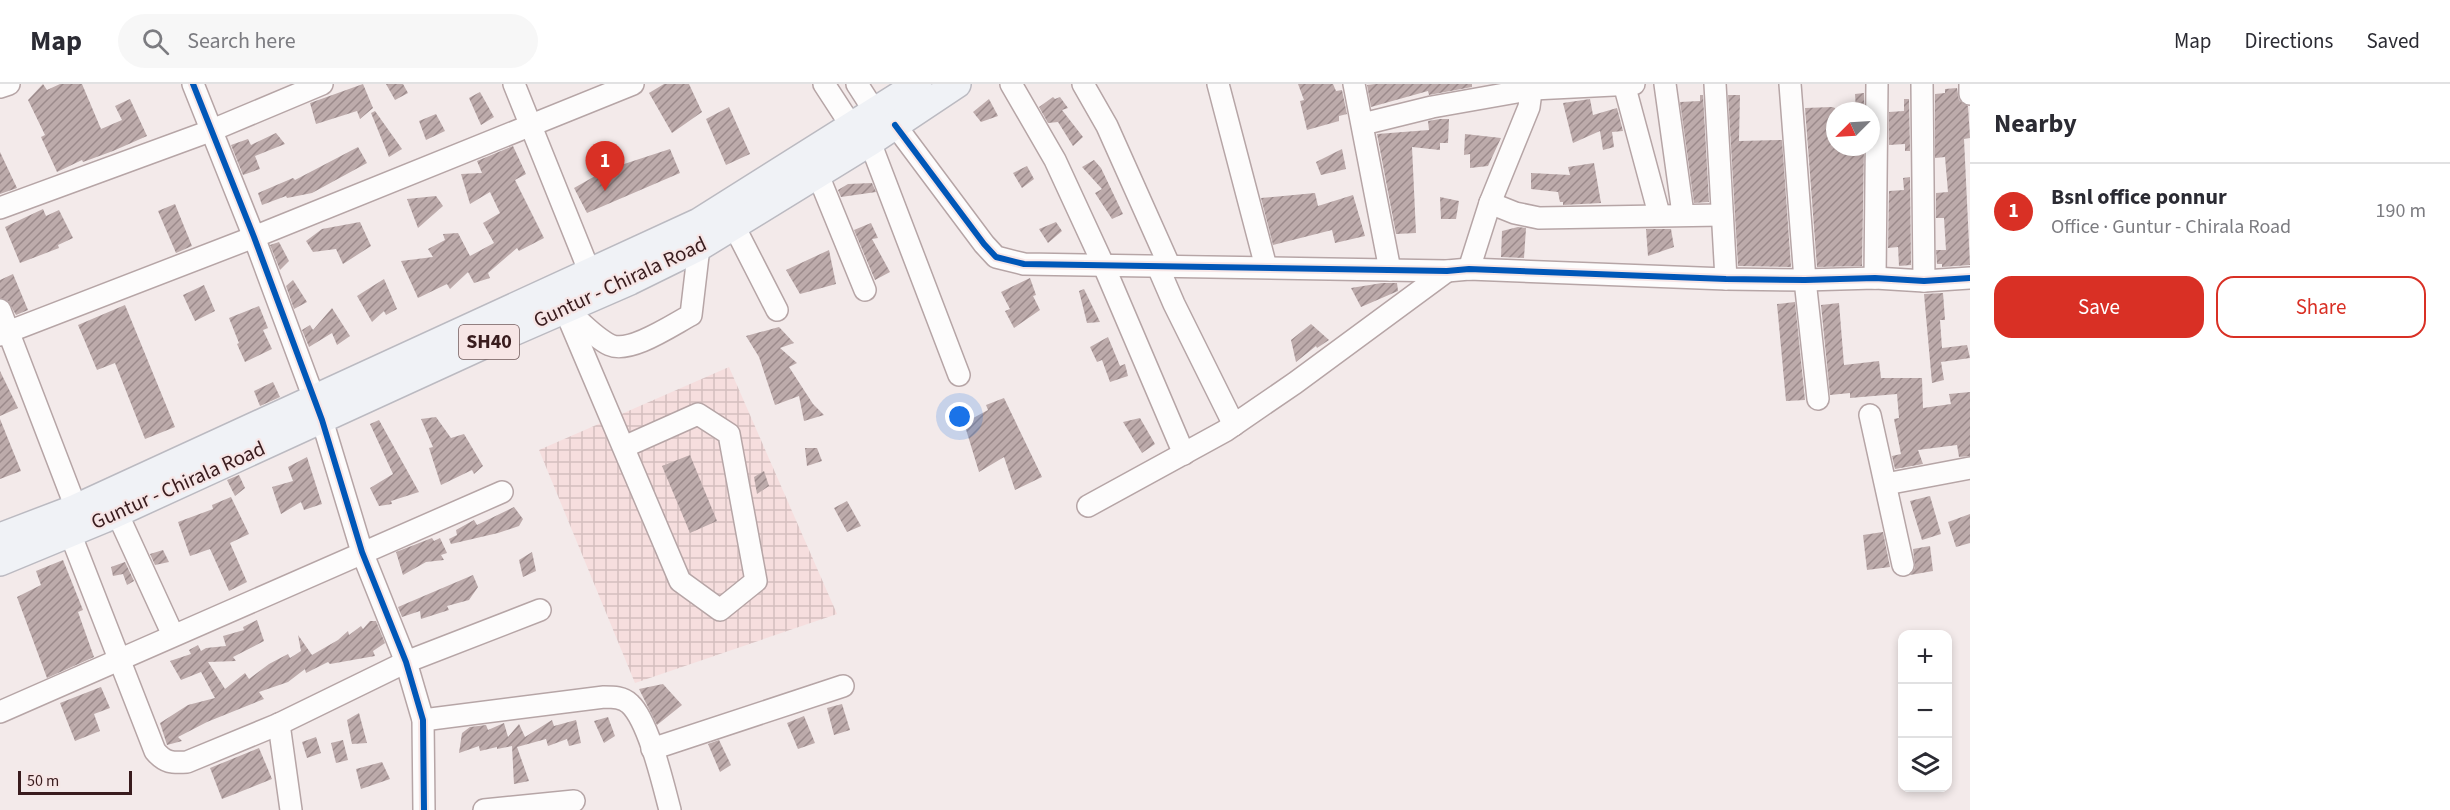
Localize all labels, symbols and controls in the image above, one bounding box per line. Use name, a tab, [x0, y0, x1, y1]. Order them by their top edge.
search box	[118, 14, 538, 68]
text: Map	[30, 21, 82, 61]
icon: search	[139, 25, 172, 58]
text: Search here	[187, 25, 296, 57]
text: Map	[2174, 26, 2212, 56]
text: Directions	[2245, 26, 2333, 56]
text: Saved	[2366, 26, 2420, 56]
north arrow	[1826, 102, 1880, 156]
text: Nearby	[1994, 105, 2077, 142]
pin: 1	[586, 141, 624, 191]
text: Bsnl office ponnur	[2051, 181, 2227, 213]
text: 1	[2008, 197, 2019, 225]
text: 190 m	[2376, 197, 2426, 225]
text: Office · Guntur - Chirala Road	[2051, 213, 2291, 241]
street label: Guntur - Chirala Road	[529, 229, 711, 335]
button: Save	[1994, 276, 2204, 338]
button: Share	[2216, 276, 2426, 338]
road number: SH40	[459, 325, 519, 359]
your location	[945, 402, 974, 431]
street label: Guntur - Chirala Road	[86, 433, 270, 537]
map controls	[1898, 630, 1952, 792]
button: +	[1898, 630, 1952, 684]
button: −	[1898, 684, 1952, 738]
button: layers	[1898, 738, 1952, 792]
scale bar	[18, 768, 132, 796]
text: 50 m	[27, 770, 59, 792]

